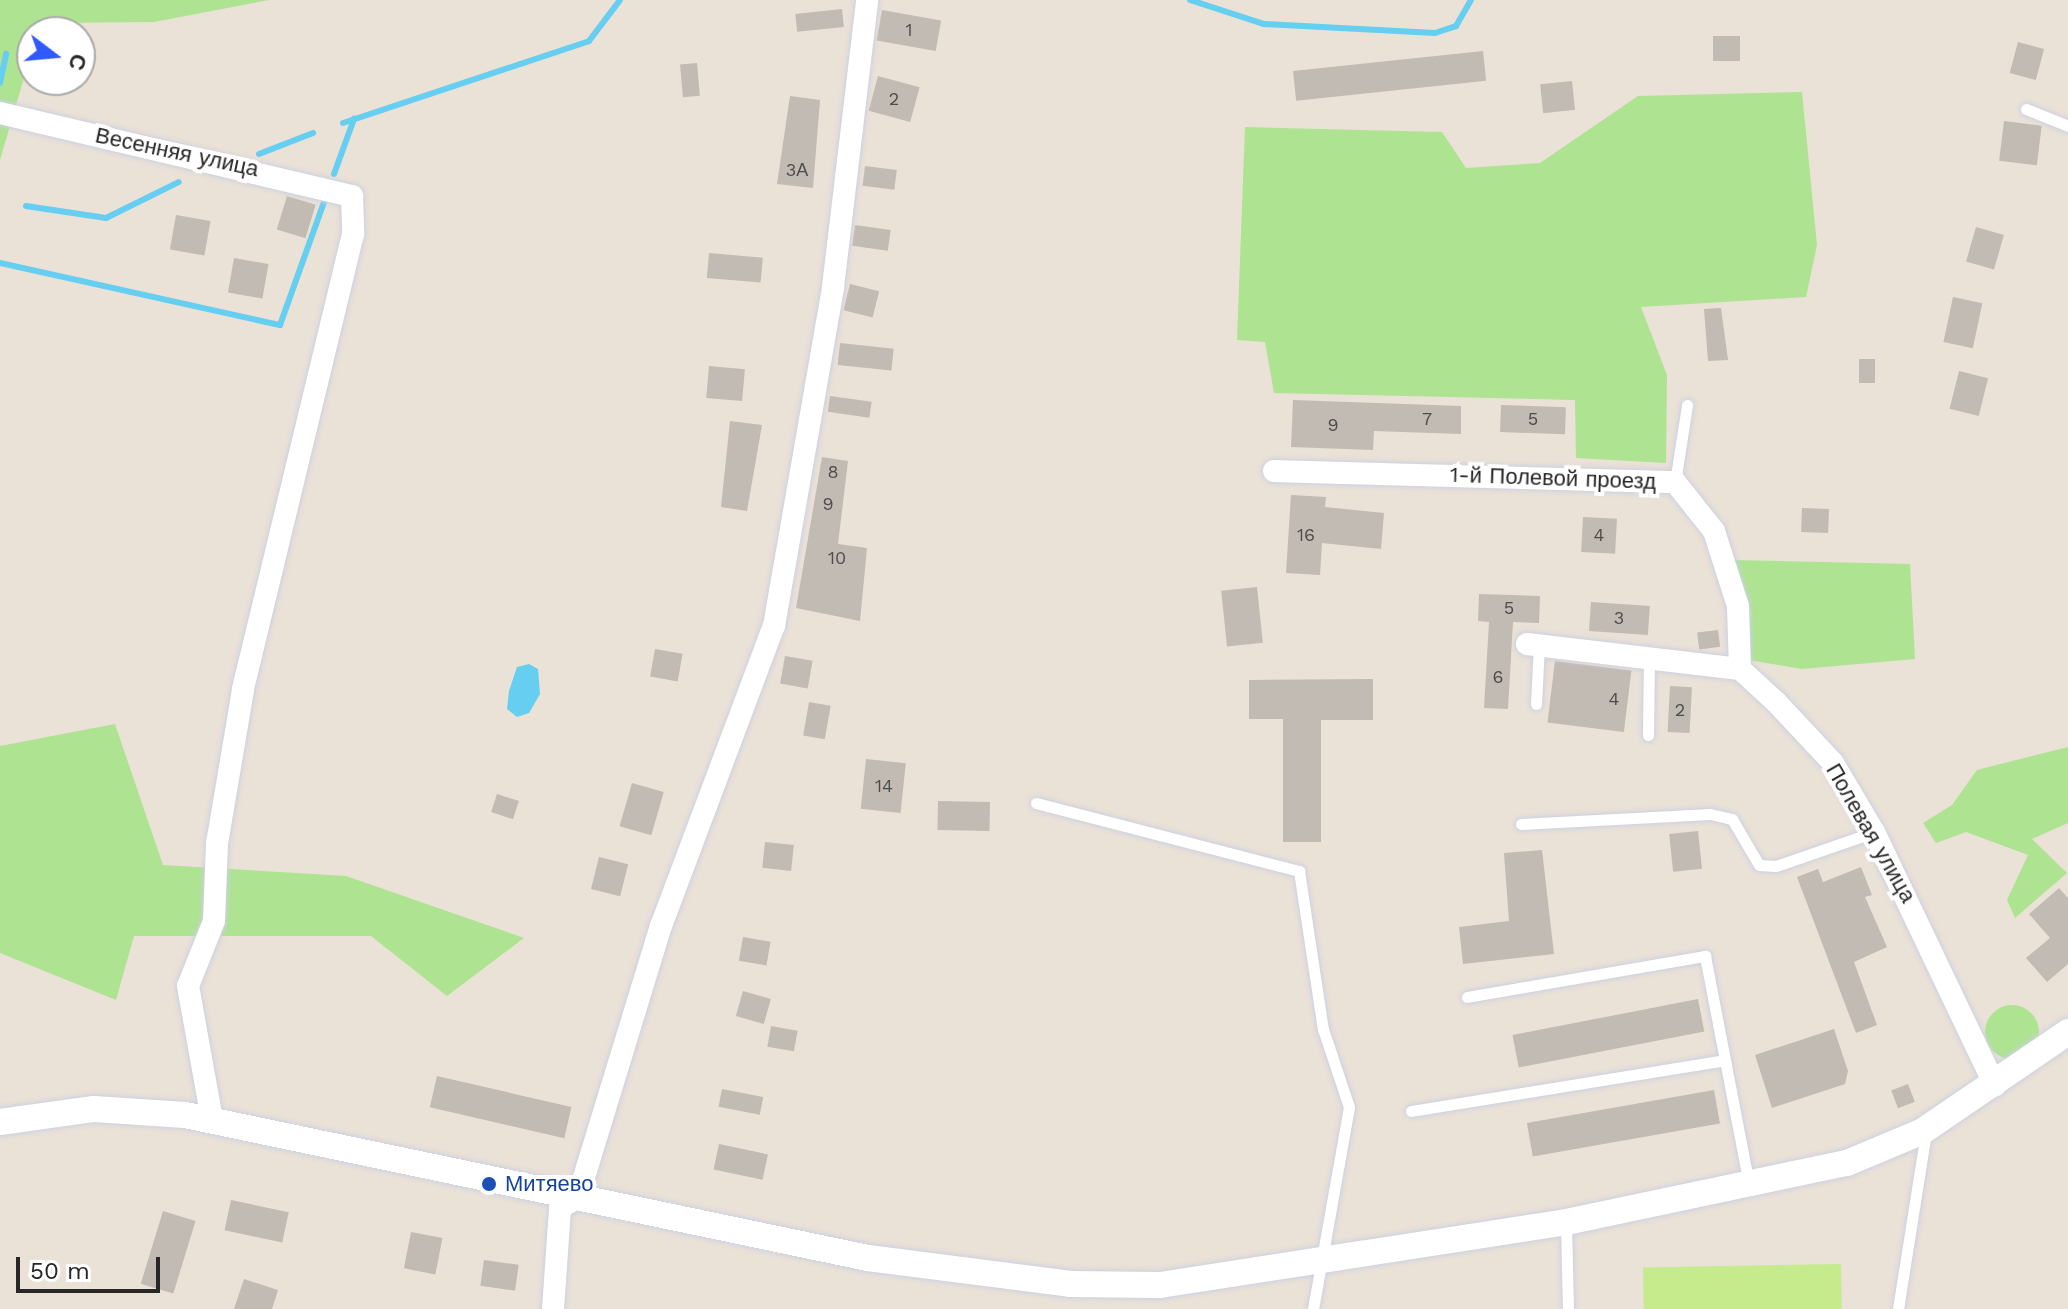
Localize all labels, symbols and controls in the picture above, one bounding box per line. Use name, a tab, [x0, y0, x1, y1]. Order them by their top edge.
north arrow	[16, 16, 96, 96]
house number: 1	[905, 19, 913, 41]
text: С	[63, 51, 92, 73]
house number: 2	[889, 88, 899, 110]
street label: Весенняя улица	[93, 122, 261, 182]
house number: 3А	[786, 159, 808, 181]
house number: 7	[1422, 408, 1432, 430]
house number: 5	[1528, 408, 1538, 430]
house number: 9	[1327, 414, 1339, 436]
house number: 8	[827, 461, 839, 483]
street label: 1-й Полевой проезд	[1449, 461, 1657, 495]
house number: 9	[822, 493, 834, 515]
house number: 16	[1297, 524, 1315, 546]
house number: 4	[1594, 524, 1604, 546]
house number: 10	[828, 547, 846, 569]
house number: 5	[1504, 597, 1514, 619]
house number: 3	[1614, 607, 1624, 629]
house number: 6	[1493, 666, 1503, 688]
house number: 4	[1609, 688, 1619, 710]
house number: 2	[1675, 699, 1685, 721]
street label: Полевая улица	[1821, 759, 1921, 907]
house number: 14	[875, 775, 893, 797]
place label: Митяево	[505, 1171, 594, 1197]
marker: Митяево	[480, 1175, 498, 1193]
scale bar	[20, 1241, 164, 1291]
text: 50 m	[30, 1257, 90, 1285]

